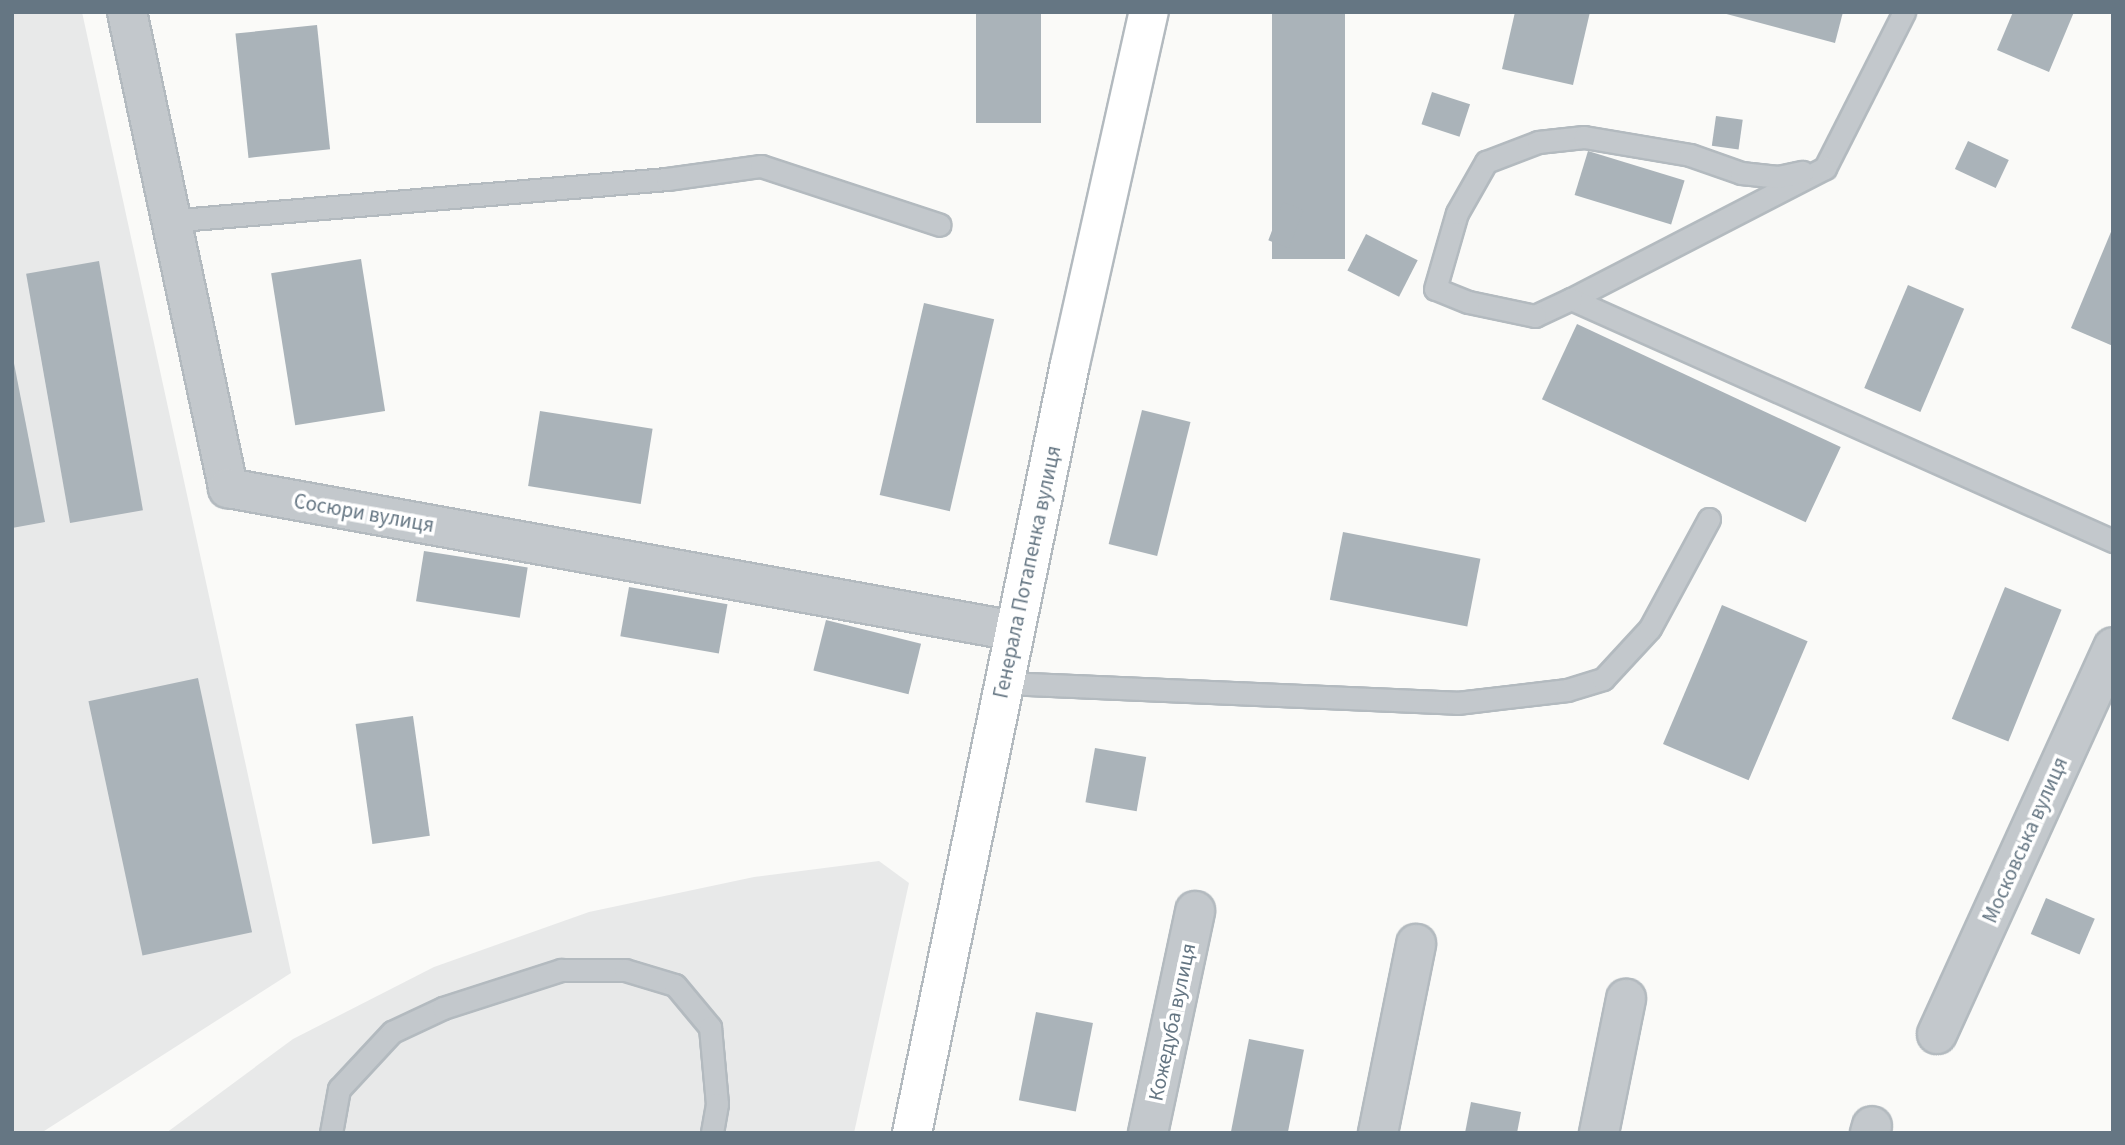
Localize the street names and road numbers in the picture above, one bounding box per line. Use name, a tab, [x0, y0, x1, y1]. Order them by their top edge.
street label: Генерала Потапенка вулиця	[988, 443, 1066, 701]
street label: Сосюри вулиця	[292, 488, 436, 538]
street label: Московська вулиця	[1977, 753, 2073, 927]
street label: Кожедуба вулиця	[1143, 941, 1201, 1103]

